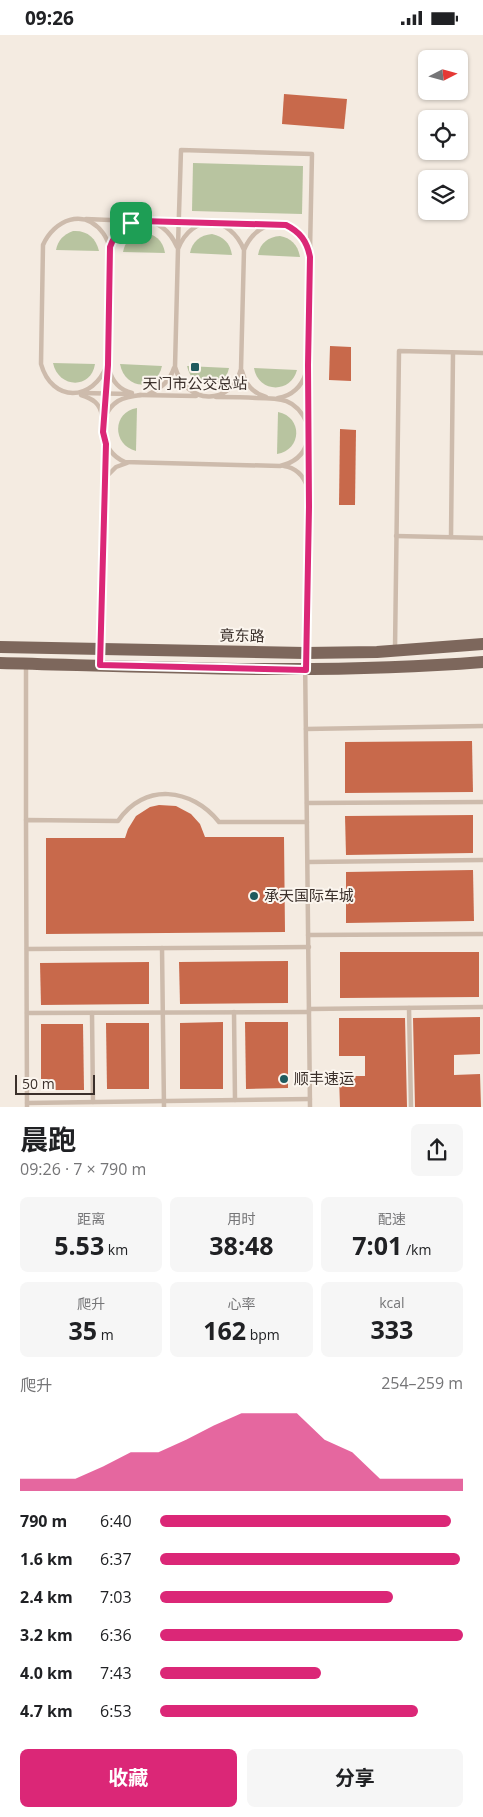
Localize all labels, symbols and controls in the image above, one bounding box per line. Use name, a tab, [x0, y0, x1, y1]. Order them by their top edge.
text: 09:26	[25, 5, 74, 31]
north arrow	[418, 50, 468, 100]
map controls	[418, 50, 468, 220]
button: locate	[418, 110, 468, 160]
button: layers	[418, 170, 468, 220]
pin	[110, 202, 152, 244]
icon: arrive	[117, 209, 145, 237]
marker: 天门市公交总站	[189, 361, 201, 373]
place label: 天门市公交总站	[142, 373, 248, 393]
street label: 竟东路	[219, 625, 265, 645]
place label: 承天国际车城	[264, 885, 354, 905]
marker: 承天国际车城	[248, 890, 260, 902]
place label: 顺丰速运	[294, 1068, 354, 1088]
scale bar	[15, 1072, 95, 1095]
marker: 顺丰速运	[278, 1073, 290, 1085]
text: 50 m	[22, 1074, 55, 1093]
text: 晨跑	[20, 1120, 76, 1158]
button: share	[411, 1124, 463, 1176]
text: 09:26 · 7 × 790 m	[20, 1158, 146, 1180]
text: 距离	[77, 1209, 105, 1228]
text: 用时	[227, 1209, 255, 1228]
text: 配速	[378, 1209, 406, 1228]
text: 5.53	[54, 1228, 104, 1262]
text: 38:48	[209, 1228, 274, 1262]
text: 7:01	[352, 1228, 402, 1262]
text: km	[104, 1240, 128, 1259]
text: /km	[402, 1240, 431, 1259]
text: kcal	[379, 1293, 405, 1312]
text: 爬升	[77, 1294, 105, 1313]
text: 心率	[227, 1294, 255, 1313]
text: 333	[370, 1312, 413, 1346]
text: 35	[69, 1313, 97, 1347]
text: 162	[203, 1313, 246, 1347]
text: m	[97, 1325, 114, 1344]
text: bpm	[246, 1325, 280, 1344]
text: 254–259 m	[381, 1372, 463, 1394]
text: 爬升	[20, 1374, 52, 1396]
text: 790 m	[20, 1510, 67, 1532]
text: 6:40	[100, 1510, 132, 1532]
text: 1.6 km	[20, 1548, 73, 1570]
text: 6:37	[100, 1548, 132, 1570]
text: 2.4 km	[20, 1586, 73, 1608]
text: 7:03	[100, 1586, 132, 1608]
text: 3.2 km	[20, 1624, 73, 1646]
text: 6:36	[100, 1624, 132, 1646]
text: 4.0 km	[20, 1662, 73, 1684]
text: 7:43	[100, 1662, 132, 1684]
text: 4.7 km	[20, 1700, 73, 1722]
text: 6:53	[100, 1700, 132, 1722]
button: 收藏	[20, 1749, 237, 1807]
button: 分享	[247, 1749, 463, 1807]

